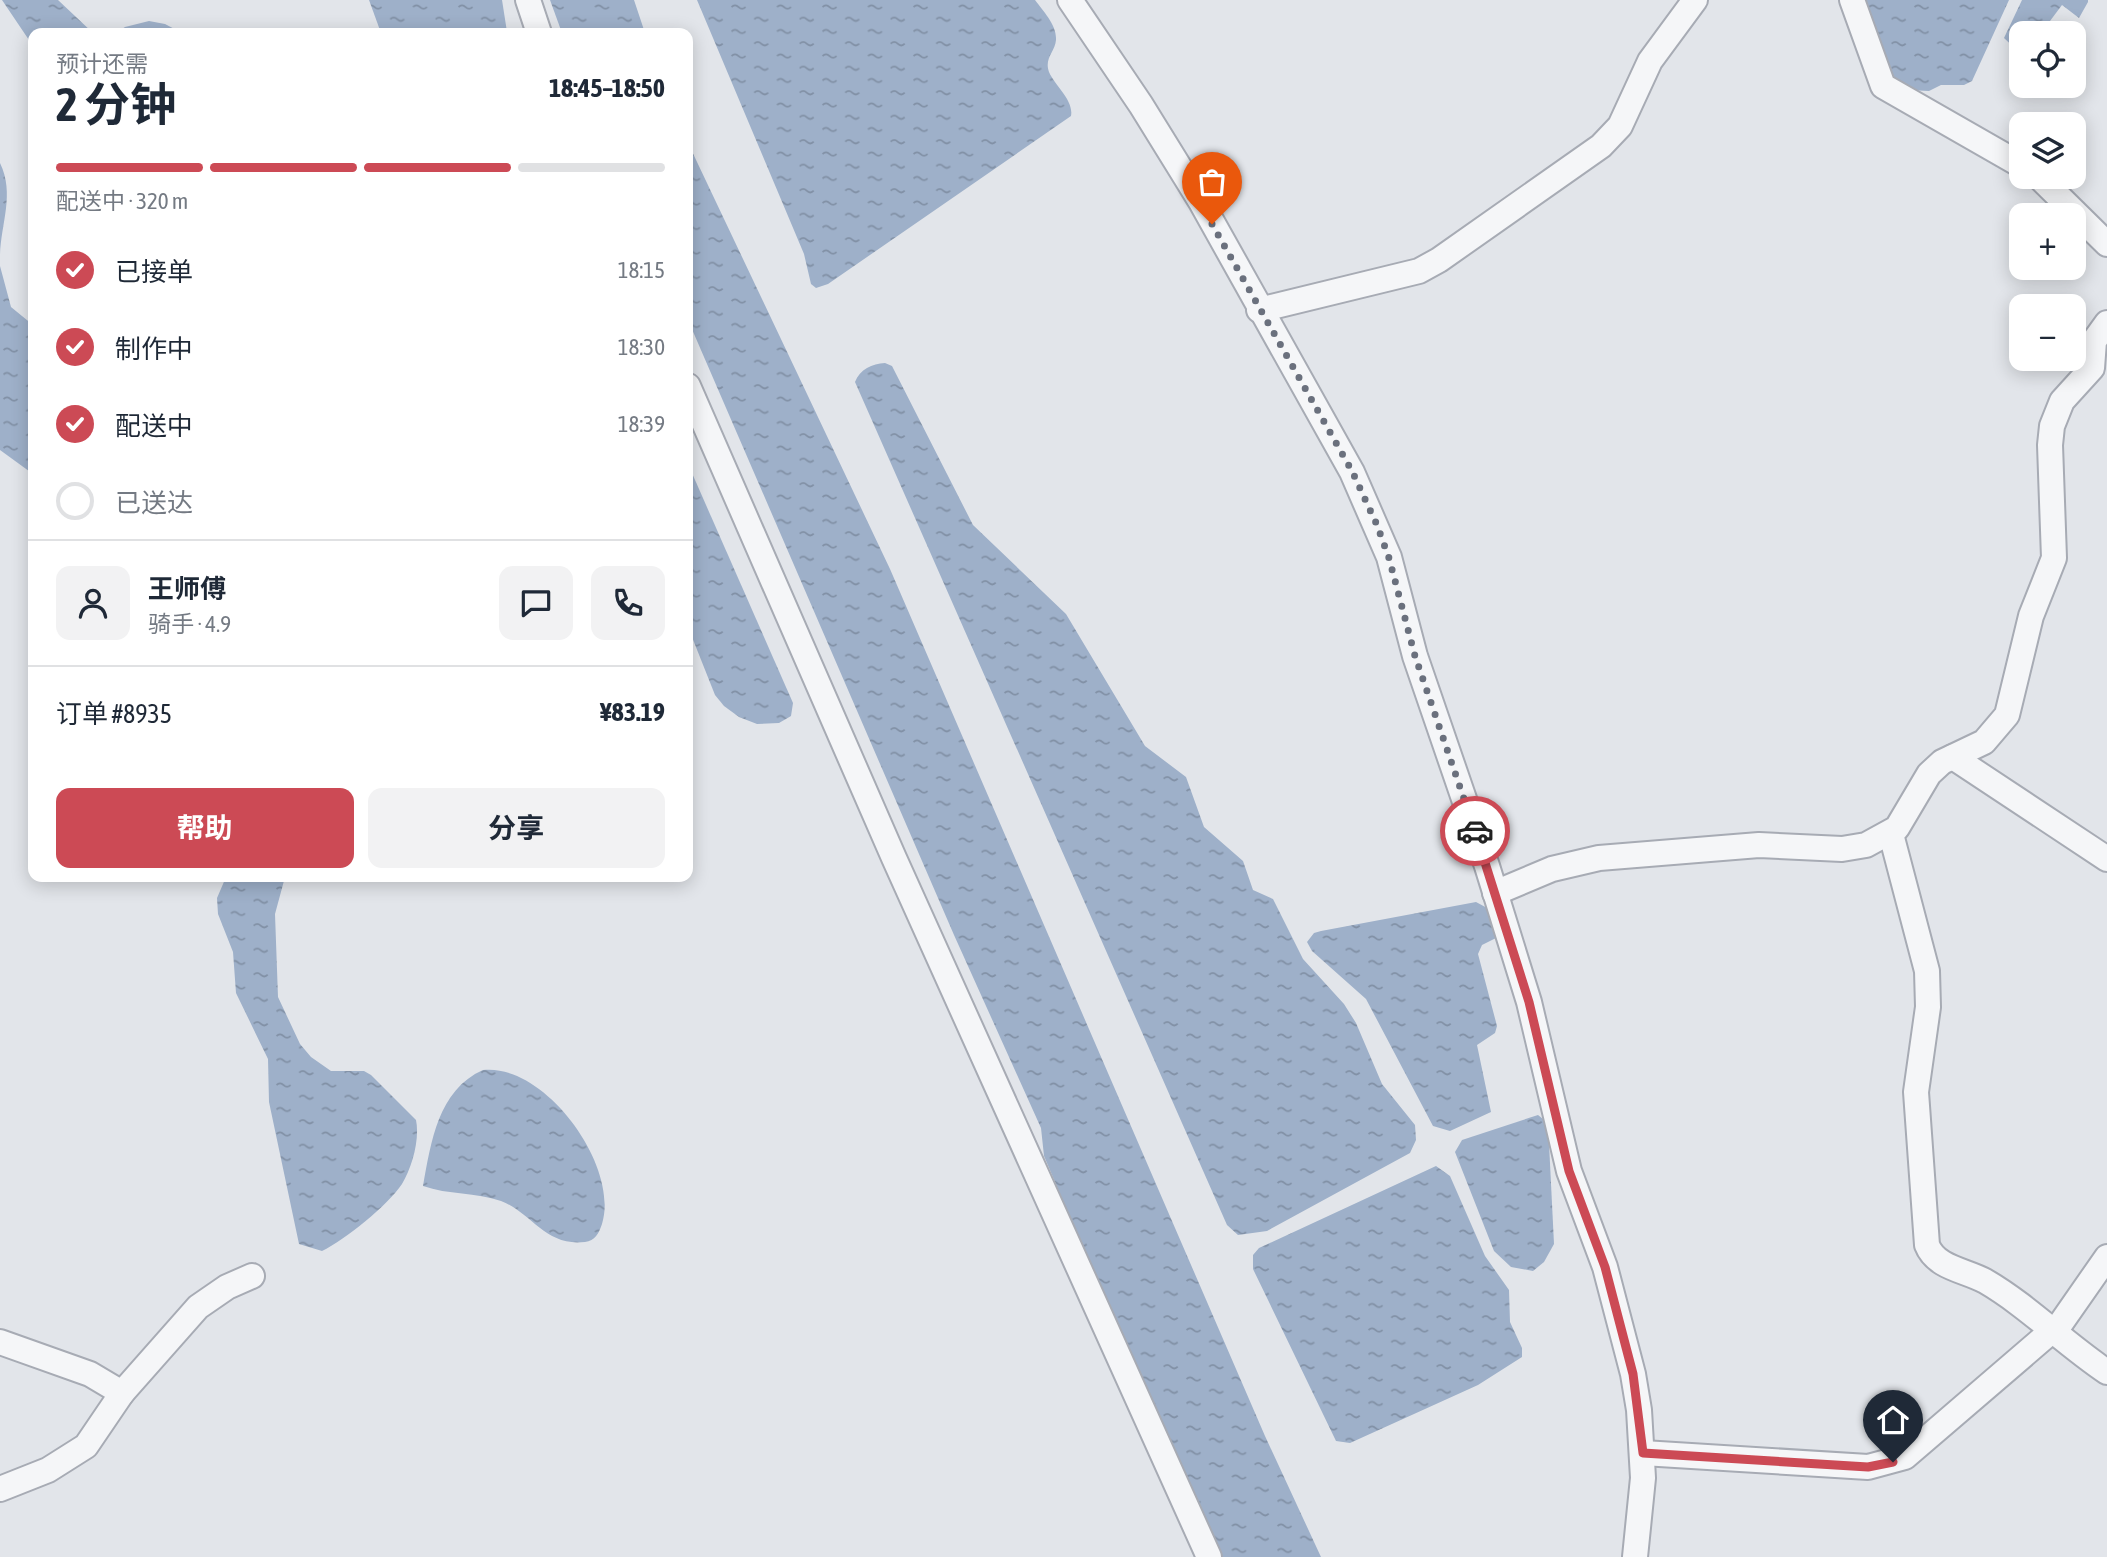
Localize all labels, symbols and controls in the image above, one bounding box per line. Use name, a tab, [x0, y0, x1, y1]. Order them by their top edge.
map controls	[2009, 21, 2086, 371]
button: locate	[2009, 21, 2086, 98]
text: 预计还需	[56, 51, 148, 77]
text: 18:45–18:50	[549, 73, 665, 103]
text: 2 分钟	[56, 78, 176, 131]
button: layers	[2009, 112, 2086, 189]
pin	[1182, 152, 1242, 224]
icon: bag	[1193, 163, 1231, 201]
text: 配送中 · 320 m	[56, 188, 188, 214]
button: +	[2009, 203, 2086, 280]
icon: check	[56, 251, 94, 289]
text: 已接单	[115, 257, 193, 287]
text: 18:15	[618, 257, 665, 283]
button: −	[2009, 294, 2086, 371]
icon: check	[56, 328, 94, 366]
text: 制作中	[115, 334, 193, 364]
text: 18:30	[618, 334, 665, 360]
icon: check	[56, 405, 94, 443]
text: 配送中	[115, 411, 193, 441]
text: 18:39	[618, 411, 665, 437]
text: 已送达	[115, 488, 193, 518]
button: person	[56, 566, 130, 640]
button: chat	[499, 566, 573, 640]
button: phone	[591, 566, 665, 640]
text: 王师傅	[148, 574, 226, 604]
text: 骑手 · 4.9	[148, 611, 231, 637]
text: ¥83.19	[600, 697, 665, 727]
text: 订单 #8935	[56, 699, 172, 729]
button: 帮助	[56, 788, 354, 868]
button: 分享	[368, 788, 665, 868]
courier	[1440, 796, 1510, 866]
icon: car	[1456, 812, 1494, 850]
pin	[1863, 1390, 1923, 1462]
icon: home	[1874, 1401, 1912, 1439]

